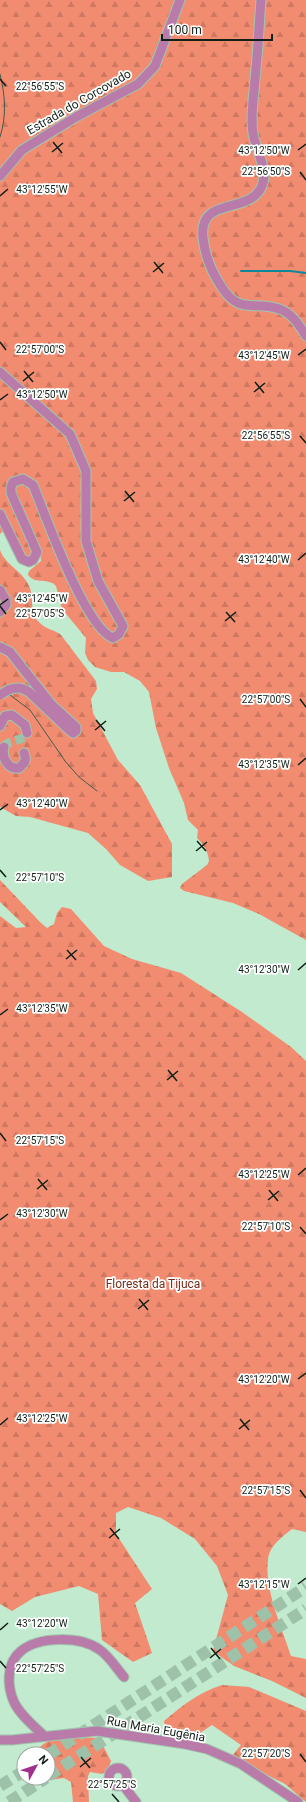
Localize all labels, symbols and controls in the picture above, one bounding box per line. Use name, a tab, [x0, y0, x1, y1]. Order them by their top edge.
scale bar	[162, 16, 272, 42]
text: 100 m	[168, 23, 202, 37]
street label: Estrada do Corcovado	[25, 66, 134, 137]
text: 22°56'55"S	[16, 81, 64, 92]
text: 43°12'50"W	[238, 145, 290, 156]
text: 22°56'50"S	[242, 166, 290, 177]
text: 43°12'55"W	[16, 184, 68, 195]
text: 22°57'00"S	[16, 344, 64, 355]
text: 43°12'45"W	[238, 350, 290, 361]
text: 43°12'50"W	[16, 389, 68, 400]
text: 22°56'55"S	[242, 430, 290, 441]
text: 43°12'40"W	[238, 554, 290, 565]
text: 43°12'45"W	[16, 593, 68, 604]
text: 22°57'05"S	[16, 608, 64, 619]
text: 22°57'00"S	[242, 694, 290, 705]
text: 43°12'35"W	[238, 759, 290, 770]
text: 43°12'40"W	[16, 798, 68, 809]
text: 22°57'10"S	[16, 872, 64, 883]
text: 43°12'30"W	[238, 964, 290, 975]
text: 43°12'35"W	[16, 1003, 68, 1014]
text: 22°57'15"S	[16, 1135, 64, 1146]
text: 43°12'25"W	[238, 1169, 290, 1180]
text: 43°12'30"W	[16, 1208, 68, 1219]
text: 22°57'10"S	[242, 1221, 290, 1232]
park label: Floresta da Tijuca	[106, 1277, 200, 1291]
text: 43°12'20"W	[238, 1374, 290, 1385]
text: 43°12'25"W	[16, 1413, 68, 1424]
text: 22°57'15"S	[242, 1485, 290, 1496]
text: 43°12'15"W	[238, 1579, 290, 1590]
text: 43°12'20"W	[16, 1618, 68, 1629]
text: 22°57'25"S	[16, 1663, 64, 1674]
street label: Rua Maria Eugênia	[106, 1713, 206, 1745]
north arrow	[16, 1746, 56, 1786]
text: 22°57'20"S	[242, 1748, 290, 1759]
text: N	[36, 1753, 51, 1767]
text: 22°57'25"S	[88, 1779, 136, 1790]

